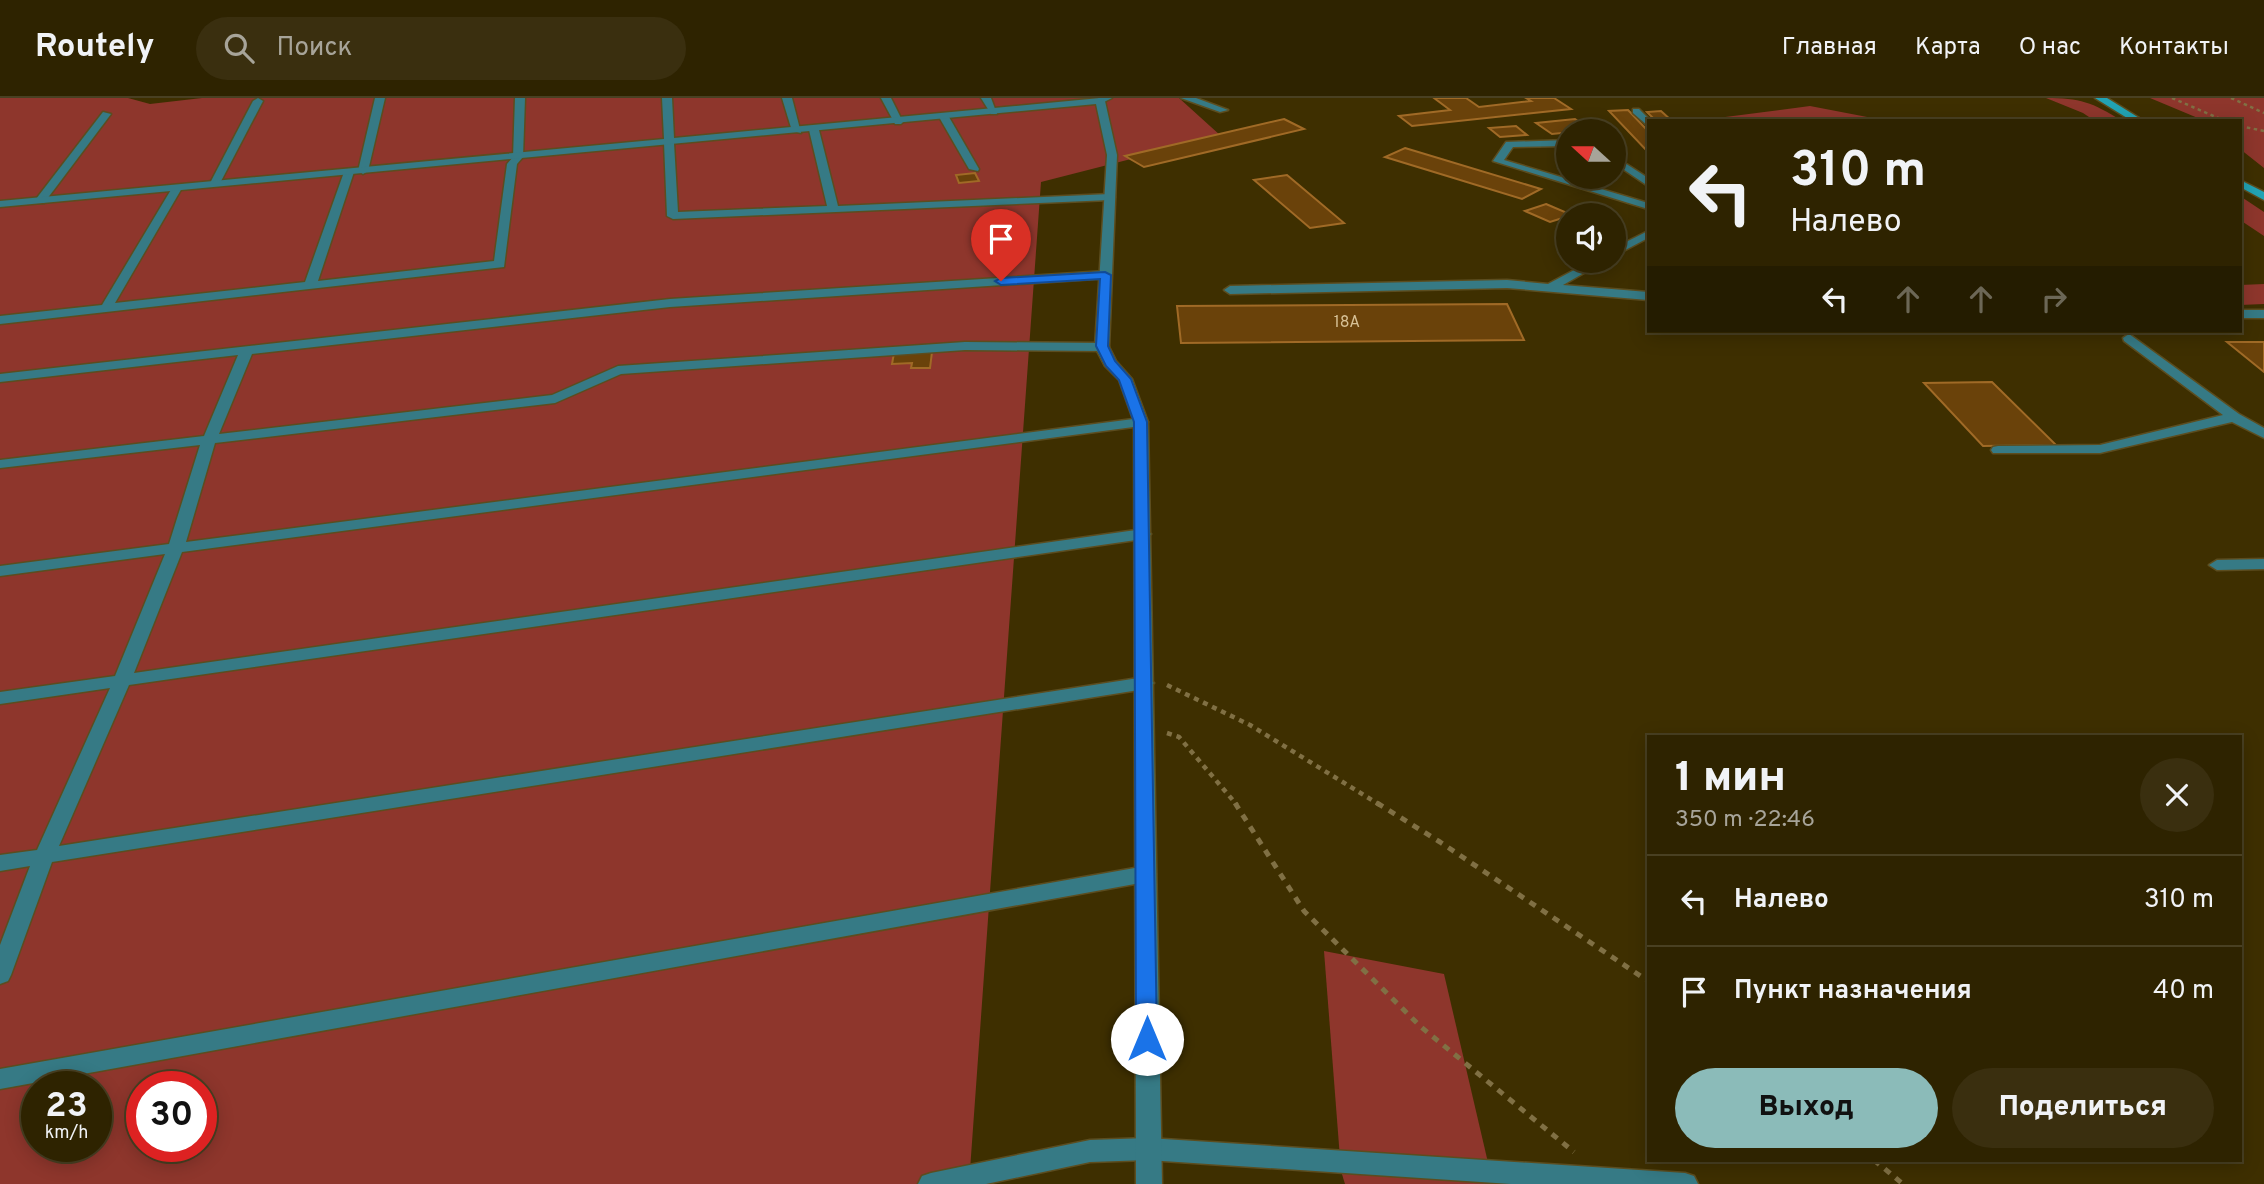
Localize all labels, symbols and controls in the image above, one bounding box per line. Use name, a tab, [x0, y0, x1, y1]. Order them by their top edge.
search box	[196, 17, 686, 80]
text: Routely	[35, 27, 154, 69]
icon: search	[220, 29, 258, 67]
text: Поиск	[276, 32, 352, 65]
text: Главная	[1782, 33, 1877, 63]
text: Карта	[1915, 33, 1981, 63]
text: О нас	[2019, 33, 2081, 63]
text: Контакты	[2119, 33, 2229, 63]
north arrow	[1556, 119, 1626, 189]
map controls	[1556, 119, 1626, 273]
text: 310 m	[1790, 142, 1926, 204]
icon: left	[1675, 147, 1766, 238]
button: sound	[1556, 203, 1626, 273]
text: Налево	[1790, 203, 1902, 243]
pin	[971, 209, 1031, 281]
icon: arrive	[982, 220, 1020, 258]
icon: left	[1816, 280, 1854, 318]
icon: ahead	[1889, 280, 1927, 318]
icon: ahead	[1962, 280, 2000, 318]
icon: right	[2035, 280, 2073, 318]
house number: 18А	[1334, 313, 1360, 333]
text: 1 мин	[1675, 753, 1786, 806]
button: close	[2140, 758, 2214, 832]
text: 350 m · 22:46	[1675, 806, 1815, 835]
icon: left	[1675, 882, 1713, 920]
text: Налево	[1734, 884, 1829, 917]
text: 310 m	[2144, 884, 2214, 917]
icon: arrive	[1675, 973, 1713, 1011]
text: Пункт назначения	[1734, 975, 1972, 1008]
text: 40 m	[2153, 975, 2214, 1008]
position arrow	[1110, 1002, 1184, 1076]
button: Выход	[1675, 1068, 1938, 1148]
button: Поделиться	[1952, 1068, 2214, 1148]
speed limit sign: 30	[126, 1071, 217, 1162]
text: 23	[45, 1085, 88, 1129]
text: km/h	[45, 1122, 88, 1145]

